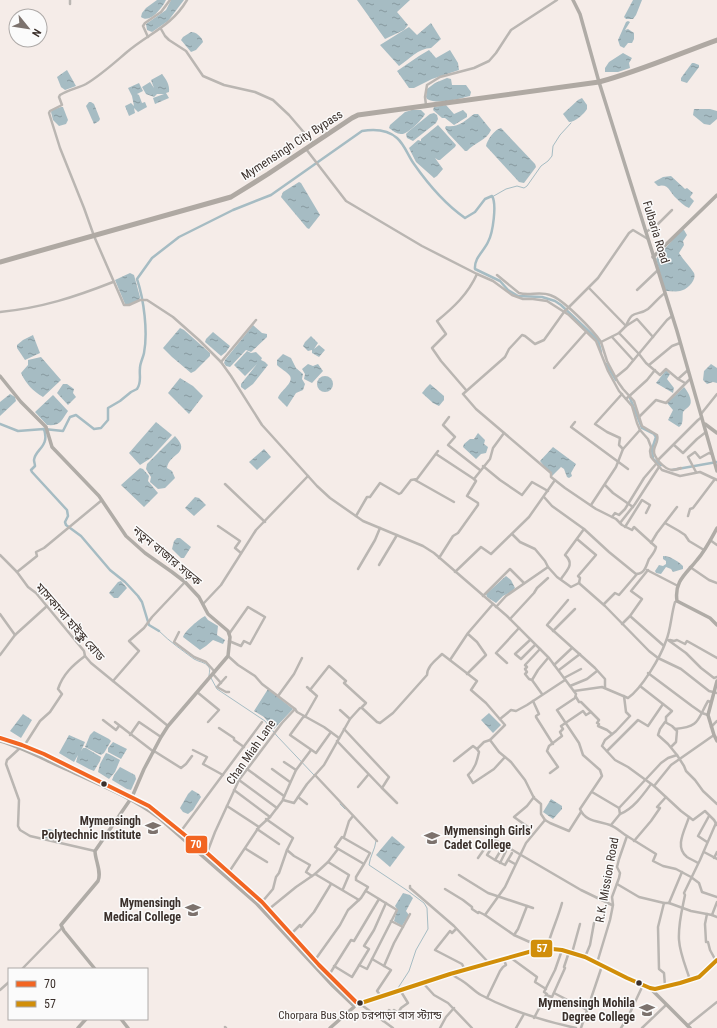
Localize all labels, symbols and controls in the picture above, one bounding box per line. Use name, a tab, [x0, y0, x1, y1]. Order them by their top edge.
north arrow	[8, 8, 48, 48]
text: N	[29, 27, 44, 39]
street label: Mymensingh City Bypass	[239, 107, 345, 183]
street label: Fulbaria Road	[640, 199, 672, 265]
street label: নতুন বাজার সড়ক	[128, 523, 204, 590]
street label: মাসকান্দা হাইস্কুল রোড	[31, 579, 108, 665]
street label: Chan Miah Lane	[223, 717, 279, 787]
unlabelled marker	[99, 779, 109, 789]
place label: Mymensingh Polytechnic Institute	[42, 814, 141, 842]
school or university icon: Mymensingh Polytechnic Institute	[144, 819, 162, 837]
place label: Mymensingh Girls' Cadet College	[444, 824, 533, 852]
school or university icon: Mymensingh Girls' Cadet College	[423, 829, 441, 847]
line badge: 70	[185, 835, 208, 854]
street label: R.K. Mission Road	[593, 836, 621, 924]
text: 70	[190, 838, 202, 851]
place label: Mymensingh Medical College	[104, 896, 181, 924]
school or university icon: Mymensingh Medical College	[184, 901, 202, 919]
line badge: 57	[530, 939, 553, 958]
text: 57	[536, 942, 548, 955]
legend	[8, 968, 148, 1020]
text: 70	[44, 977, 56, 991]
unlabelled marker	[634, 978, 644, 988]
place label: Mymensingh Mohila Degree College	[538, 996, 635, 1024]
text: 57	[44, 997, 56, 1011]
marker: Chorpara Bus Stop চরপাড়া বাস স্ট্যান্ড	[355, 998, 365, 1008]
school or university icon: Mymensingh Mohila Degree College	[638, 1001, 656, 1019]
place label: Chorpara Bus Stop চরপাড়া বাস স্ট্যান্ড	[278, 1009, 442, 1022]

